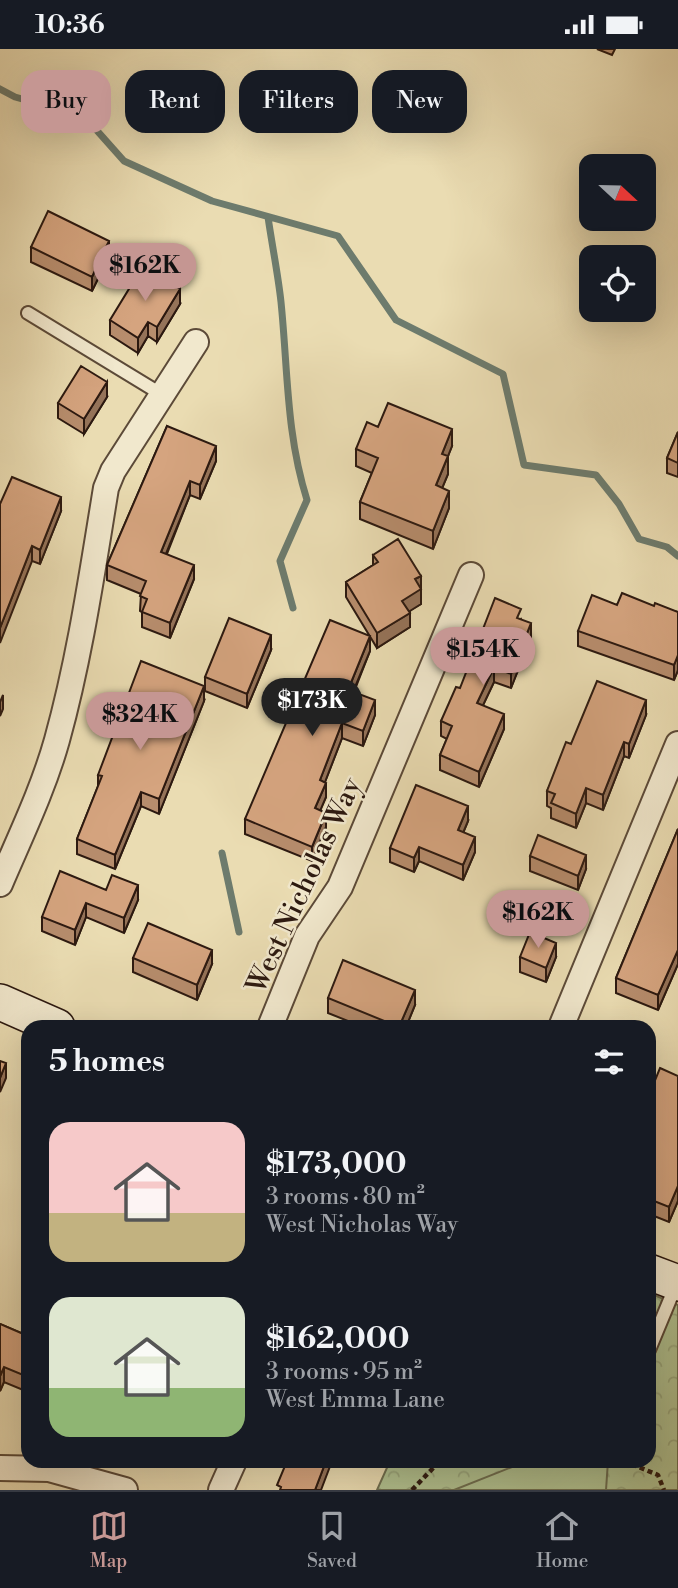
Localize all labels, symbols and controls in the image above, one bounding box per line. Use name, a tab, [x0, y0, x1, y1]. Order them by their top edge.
text: 10:36	[35, 9, 105, 41]
chip: Buy	[21, 70, 111, 133]
chip: Rent	[125, 70, 225, 133]
chip: Filters	[239, 70, 358, 133]
chip: New	[372, 70, 467, 133]
north arrow	[579, 154, 656, 231]
map controls	[579, 154, 656, 322]
pin: $162K	[96, 243, 194, 303]
button: locate	[579, 245, 656, 322]
text: $162K	[109, 252, 181, 280]
pin: $154K	[434, 627, 532, 687]
text: $154K	[446, 636, 520, 664]
pin: $173K	[263, 679, 361, 738]
text: $173K	[277, 687, 347, 715]
pin: $324K	[91, 693, 189, 752]
text: $324K	[102, 701, 178, 729]
street label: West Nicholas Way	[239, 772, 370, 1000]
pin: $162K	[489, 891, 587, 950]
text: $162K	[502, 899, 574, 927]
text: 5 homes	[49, 1043, 165, 1081]
icon: filters	[590, 1043, 628, 1081]
text: $173,000	[266, 1145, 407, 1183]
icon: home	[105, 1150, 189, 1234]
text: 3 rooms · 80 m²	[266, 1183, 425, 1211]
text: West Nicholas Way	[266, 1211, 458, 1239]
text: $162,000	[266, 1320, 409, 1358]
icon: home	[105, 1325, 189, 1409]
text: 3 rooms · 95 m²	[266, 1358, 422, 1386]
text: West Emma Lane	[266, 1386, 445, 1414]
tab: Map	[90, 1507, 128, 1573]
tab: Saved	[307, 1507, 357, 1573]
tab: Home	[536, 1507, 588, 1573]

